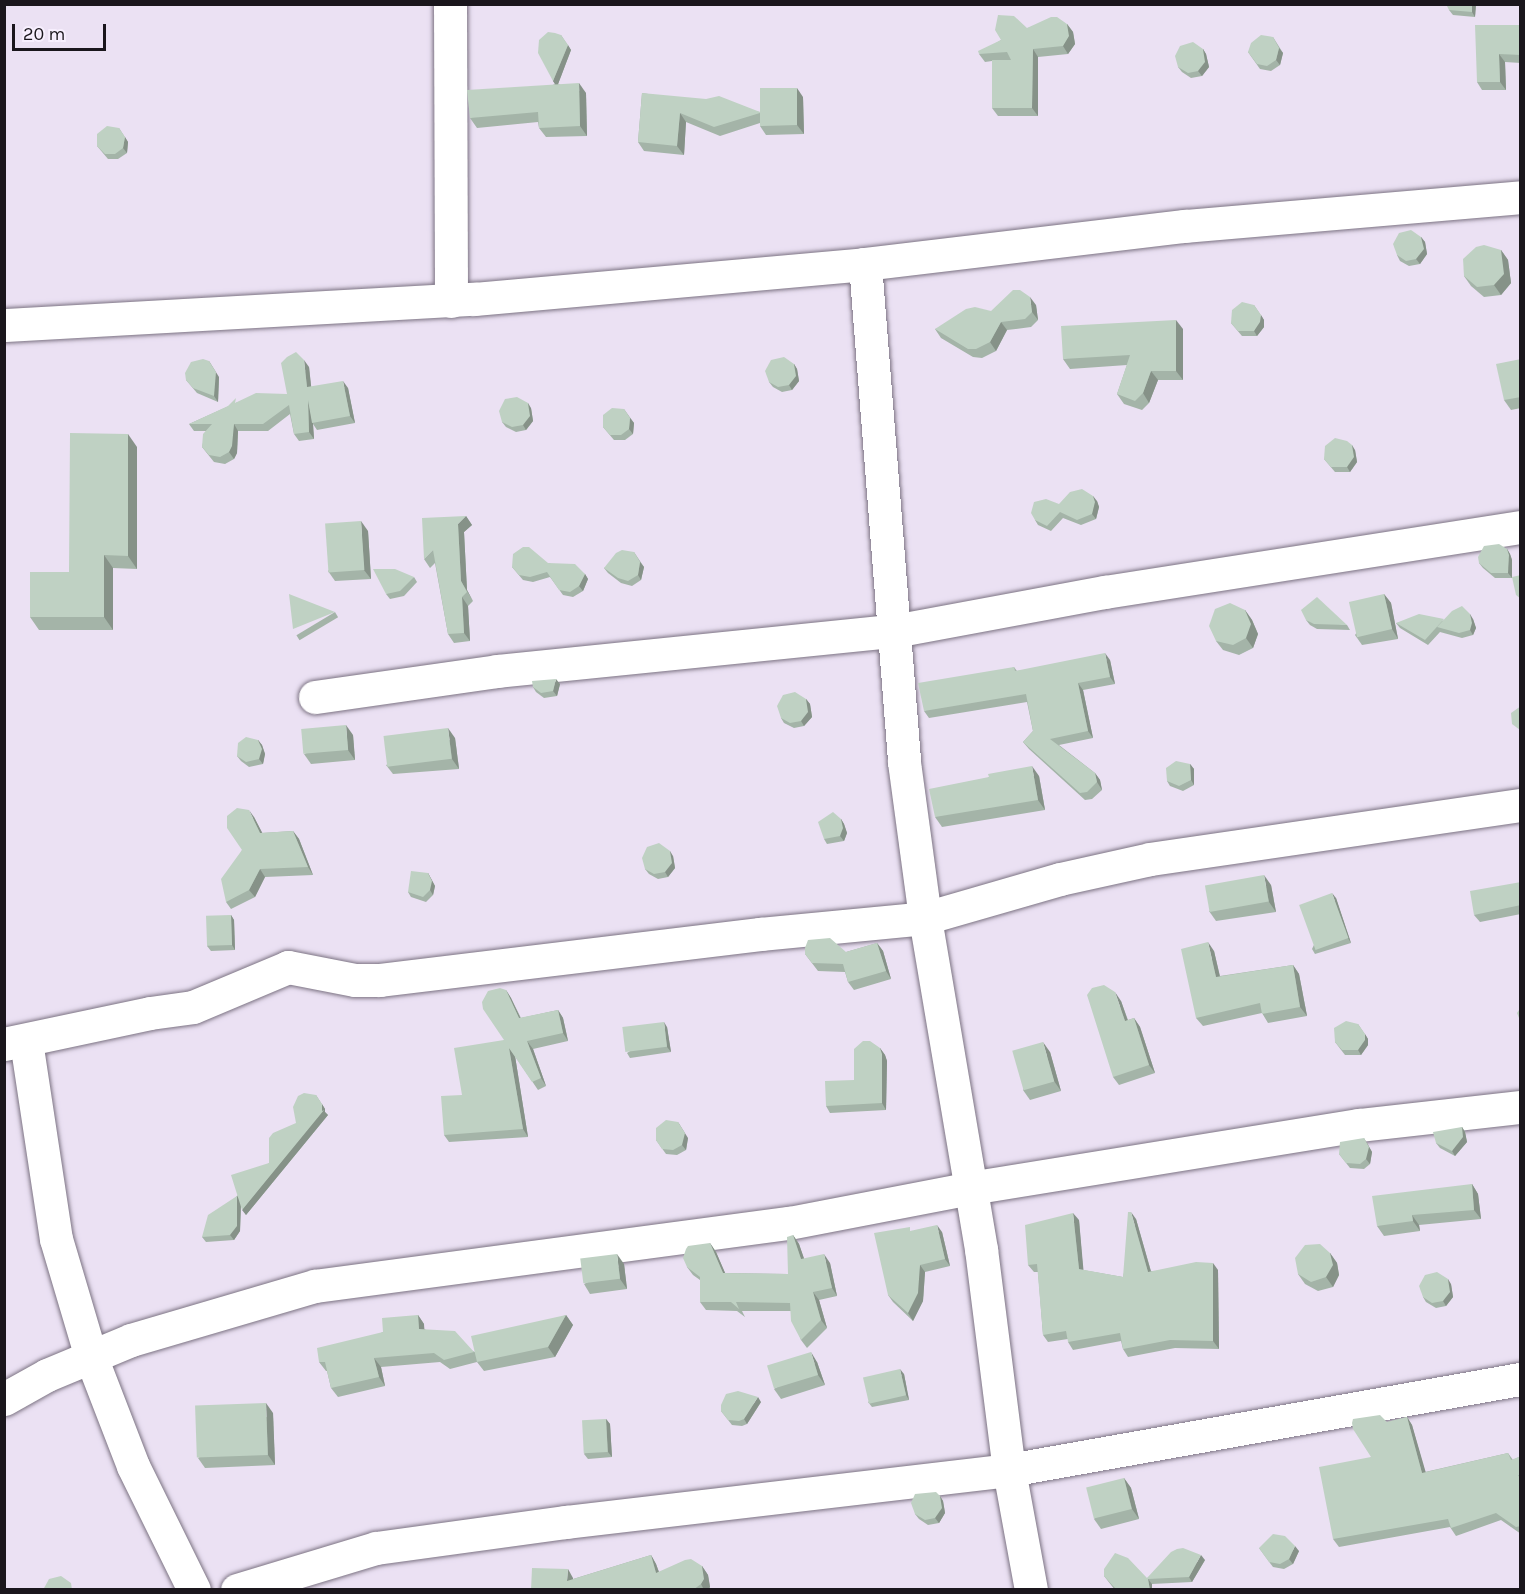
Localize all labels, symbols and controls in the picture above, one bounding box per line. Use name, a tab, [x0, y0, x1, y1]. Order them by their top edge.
scale bar	[15, 12, 110, 50]
text: 20 m	[23, 23, 65, 45]

